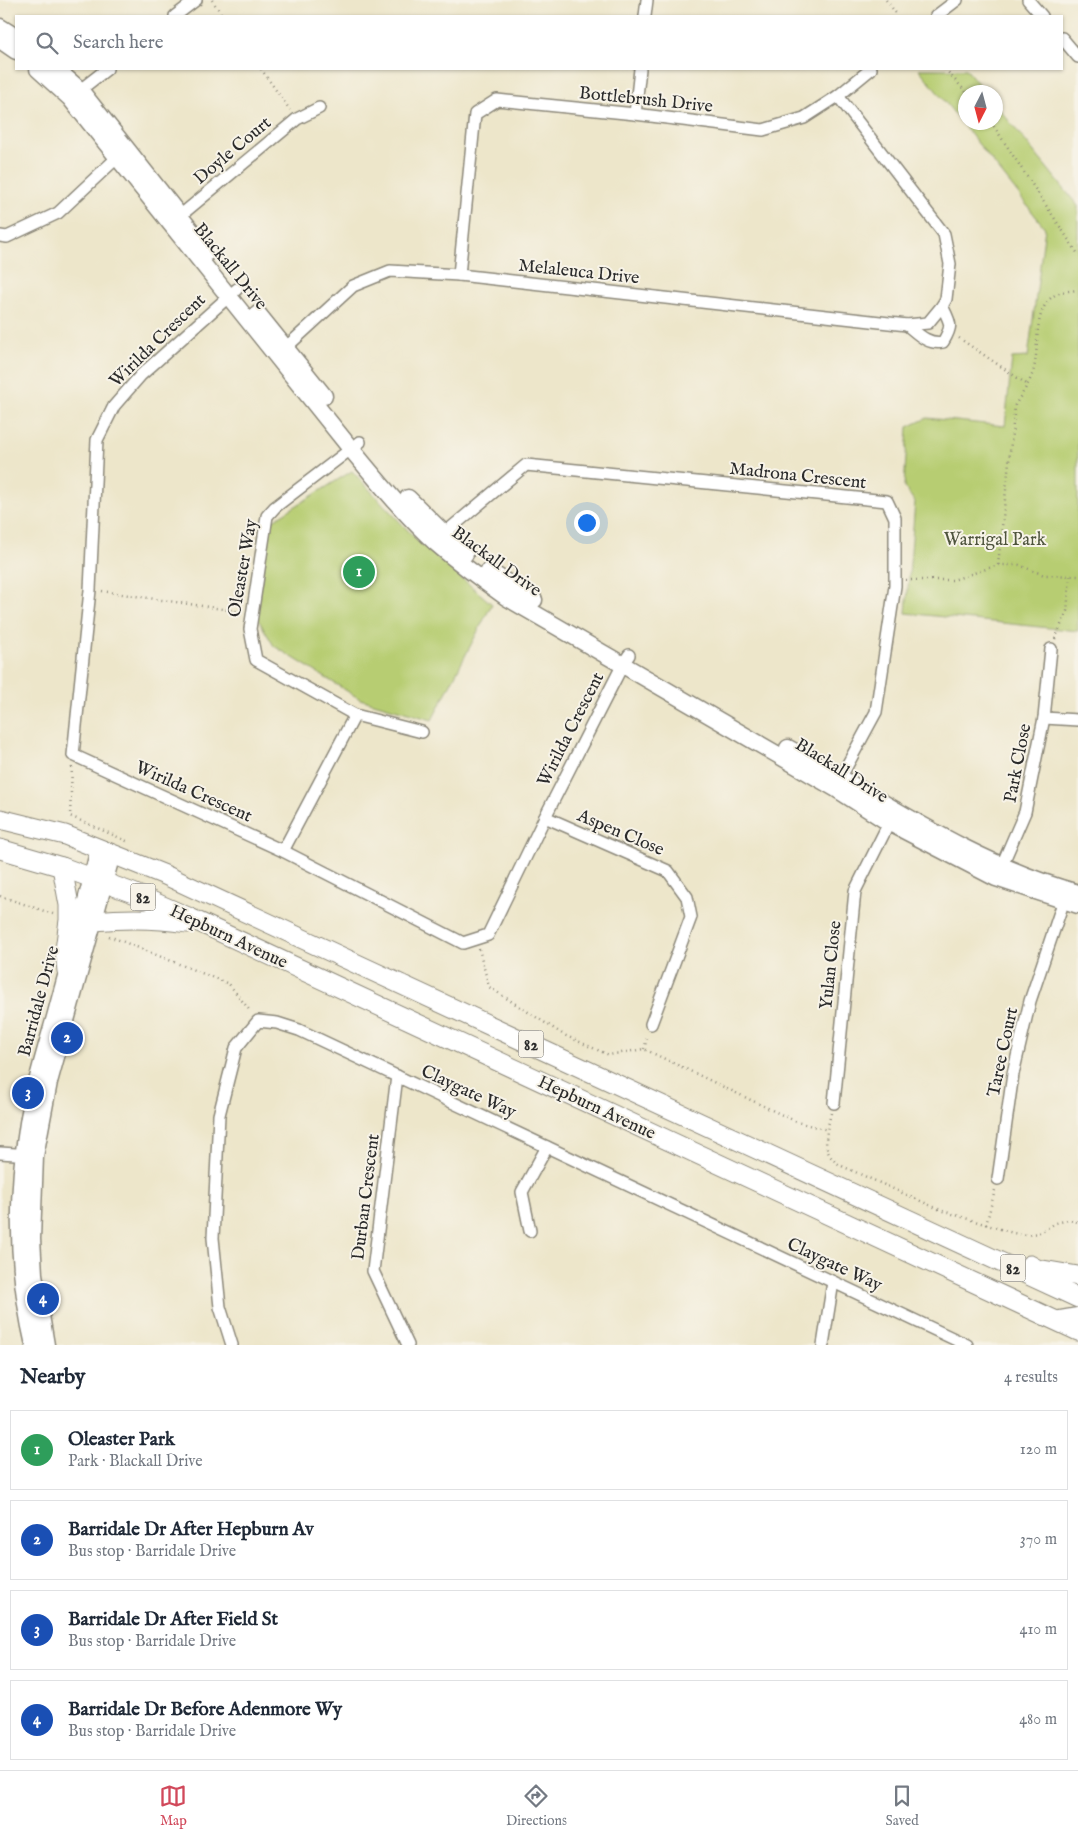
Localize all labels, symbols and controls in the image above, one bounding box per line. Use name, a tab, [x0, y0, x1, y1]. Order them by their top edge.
search box	[15, 15, 1063, 70]
icon: search	[33, 29, 61, 57]
text: Search here	[73, 31, 164, 55]
street label: Bottlebrush Drive	[578, 82, 714, 119]
north arrow	[958, 85, 1003, 130]
street label: Doyle Court	[189, 112, 276, 190]
street label: Blackall Drive	[188, 219, 272, 315]
street label: Melaleuca Drive	[517, 255, 640, 290]
street label: Wirilda Crescent	[105, 289, 211, 393]
street label: Madrona Crescent	[728, 458, 867, 495]
your location	[574, 510, 600, 536]
street label: Oleaster Way	[224, 517, 263, 619]
street label: Blackall Drive	[447, 522, 546, 603]
park label: Warrigal Park	[944, 529, 1047, 552]
pin: 1	[343, 553, 375, 591]
street label: Wirilda Crescent	[533, 669, 610, 791]
street label: Park Close	[1000, 722, 1037, 805]
street label: Blackall Drive	[790, 734, 892, 809]
street label: Wirilda Crescent	[131, 756, 255, 828]
street label: Aspen Close	[573, 804, 667, 862]
road number: 82	[130, 884, 156, 910]
street label: Hepburn Avenue	[166, 900, 291, 975]
street label: Yulan Close	[815, 920, 848, 1011]
street label: Barridale Drive	[14, 943, 65, 1059]
street label: Taree Court	[983, 1005, 1024, 1099]
pin: 2	[51, 1019, 83, 1057]
road number: 82	[518, 1030, 544, 1058]
street label: Claygate Way	[417, 1060, 520, 1124]
street label: Hepburn Avenue	[534, 1071, 659, 1146]
pin: 3	[12, 1074, 44, 1112]
street label: Durban Crescent	[347, 1133, 386, 1262]
street label: Claygate Way	[783, 1233, 886, 1297]
road number: 82	[1000, 1254, 1026, 1282]
pin: 4	[27, 1280, 59, 1318]
text: Nearby	[20, 1364, 85, 1391]
text: 4 results	[1004, 1368, 1058, 1388]
text: Oleaster Park	[68, 1428, 175, 1452]
text: 1	[34, 1440, 40, 1460]
text: 120 m	[1020, 1440, 1057, 1460]
text: Park · Blackall Drive	[68, 1452, 203, 1472]
text: Barridale Dr After Hepburn Av	[68, 1518, 314, 1542]
text: 2	[33, 1530, 41, 1550]
text: 370 m	[1020, 1530, 1057, 1550]
text: Bus stop · Barridale Drive	[68, 1542, 236, 1562]
text: Barridale Dr After Field St	[68, 1608, 278, 1632]
text: 3	[34, 1620, 40, 1640]
text: 410 m	[1020, 1620, 1057, 1640]
text: Bus stop · Barridale Drive	[68, 1632, 236, 1652]
text: Barridale Dr Before Adenmore Wy	[68, 1698, 342, 1722]
text: 4	[33, 1710, 41, 1730]
text: 480 m	[1019, 1710, 1057, 1730]
text: Bus stop · Barridale Drive	[68, 1722, 236, 1742]
tab: Map	[159, 1782, 187, 1830]
tab: Directions	[506, 1782, 567, 1830]
tab: Saved	[886, 1782, 919, 1830]

